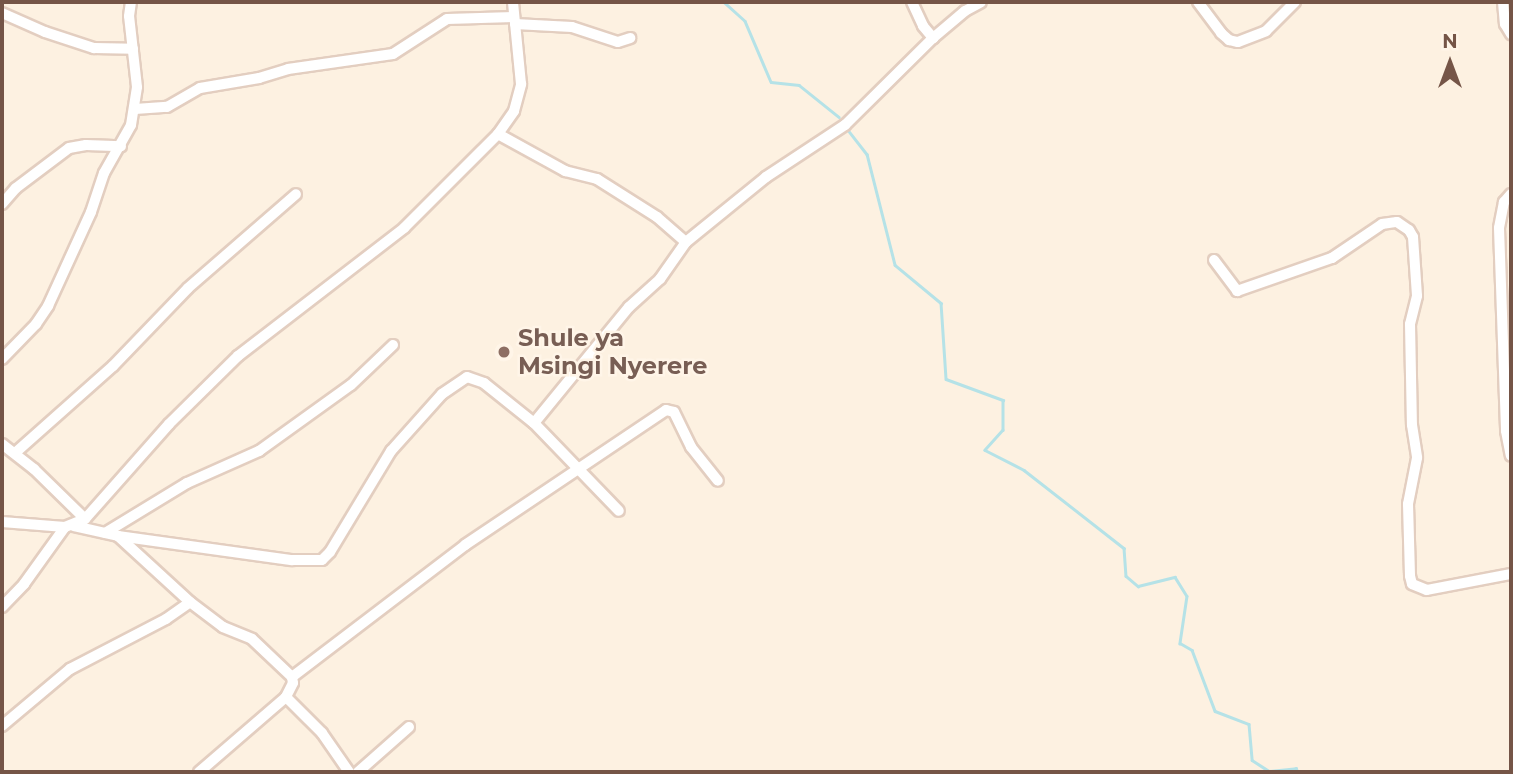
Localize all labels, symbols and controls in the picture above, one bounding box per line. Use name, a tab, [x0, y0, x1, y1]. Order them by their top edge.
north arrow	[1415, 28, 1485, 98]
text: N	[1442, 30, 1458, 53]
place label: Shule ya Msingi Nyerere	[518, 324, 707, 380]
marker: Shule ya Msingi Nyerere	[496, 344, 512, 360]

